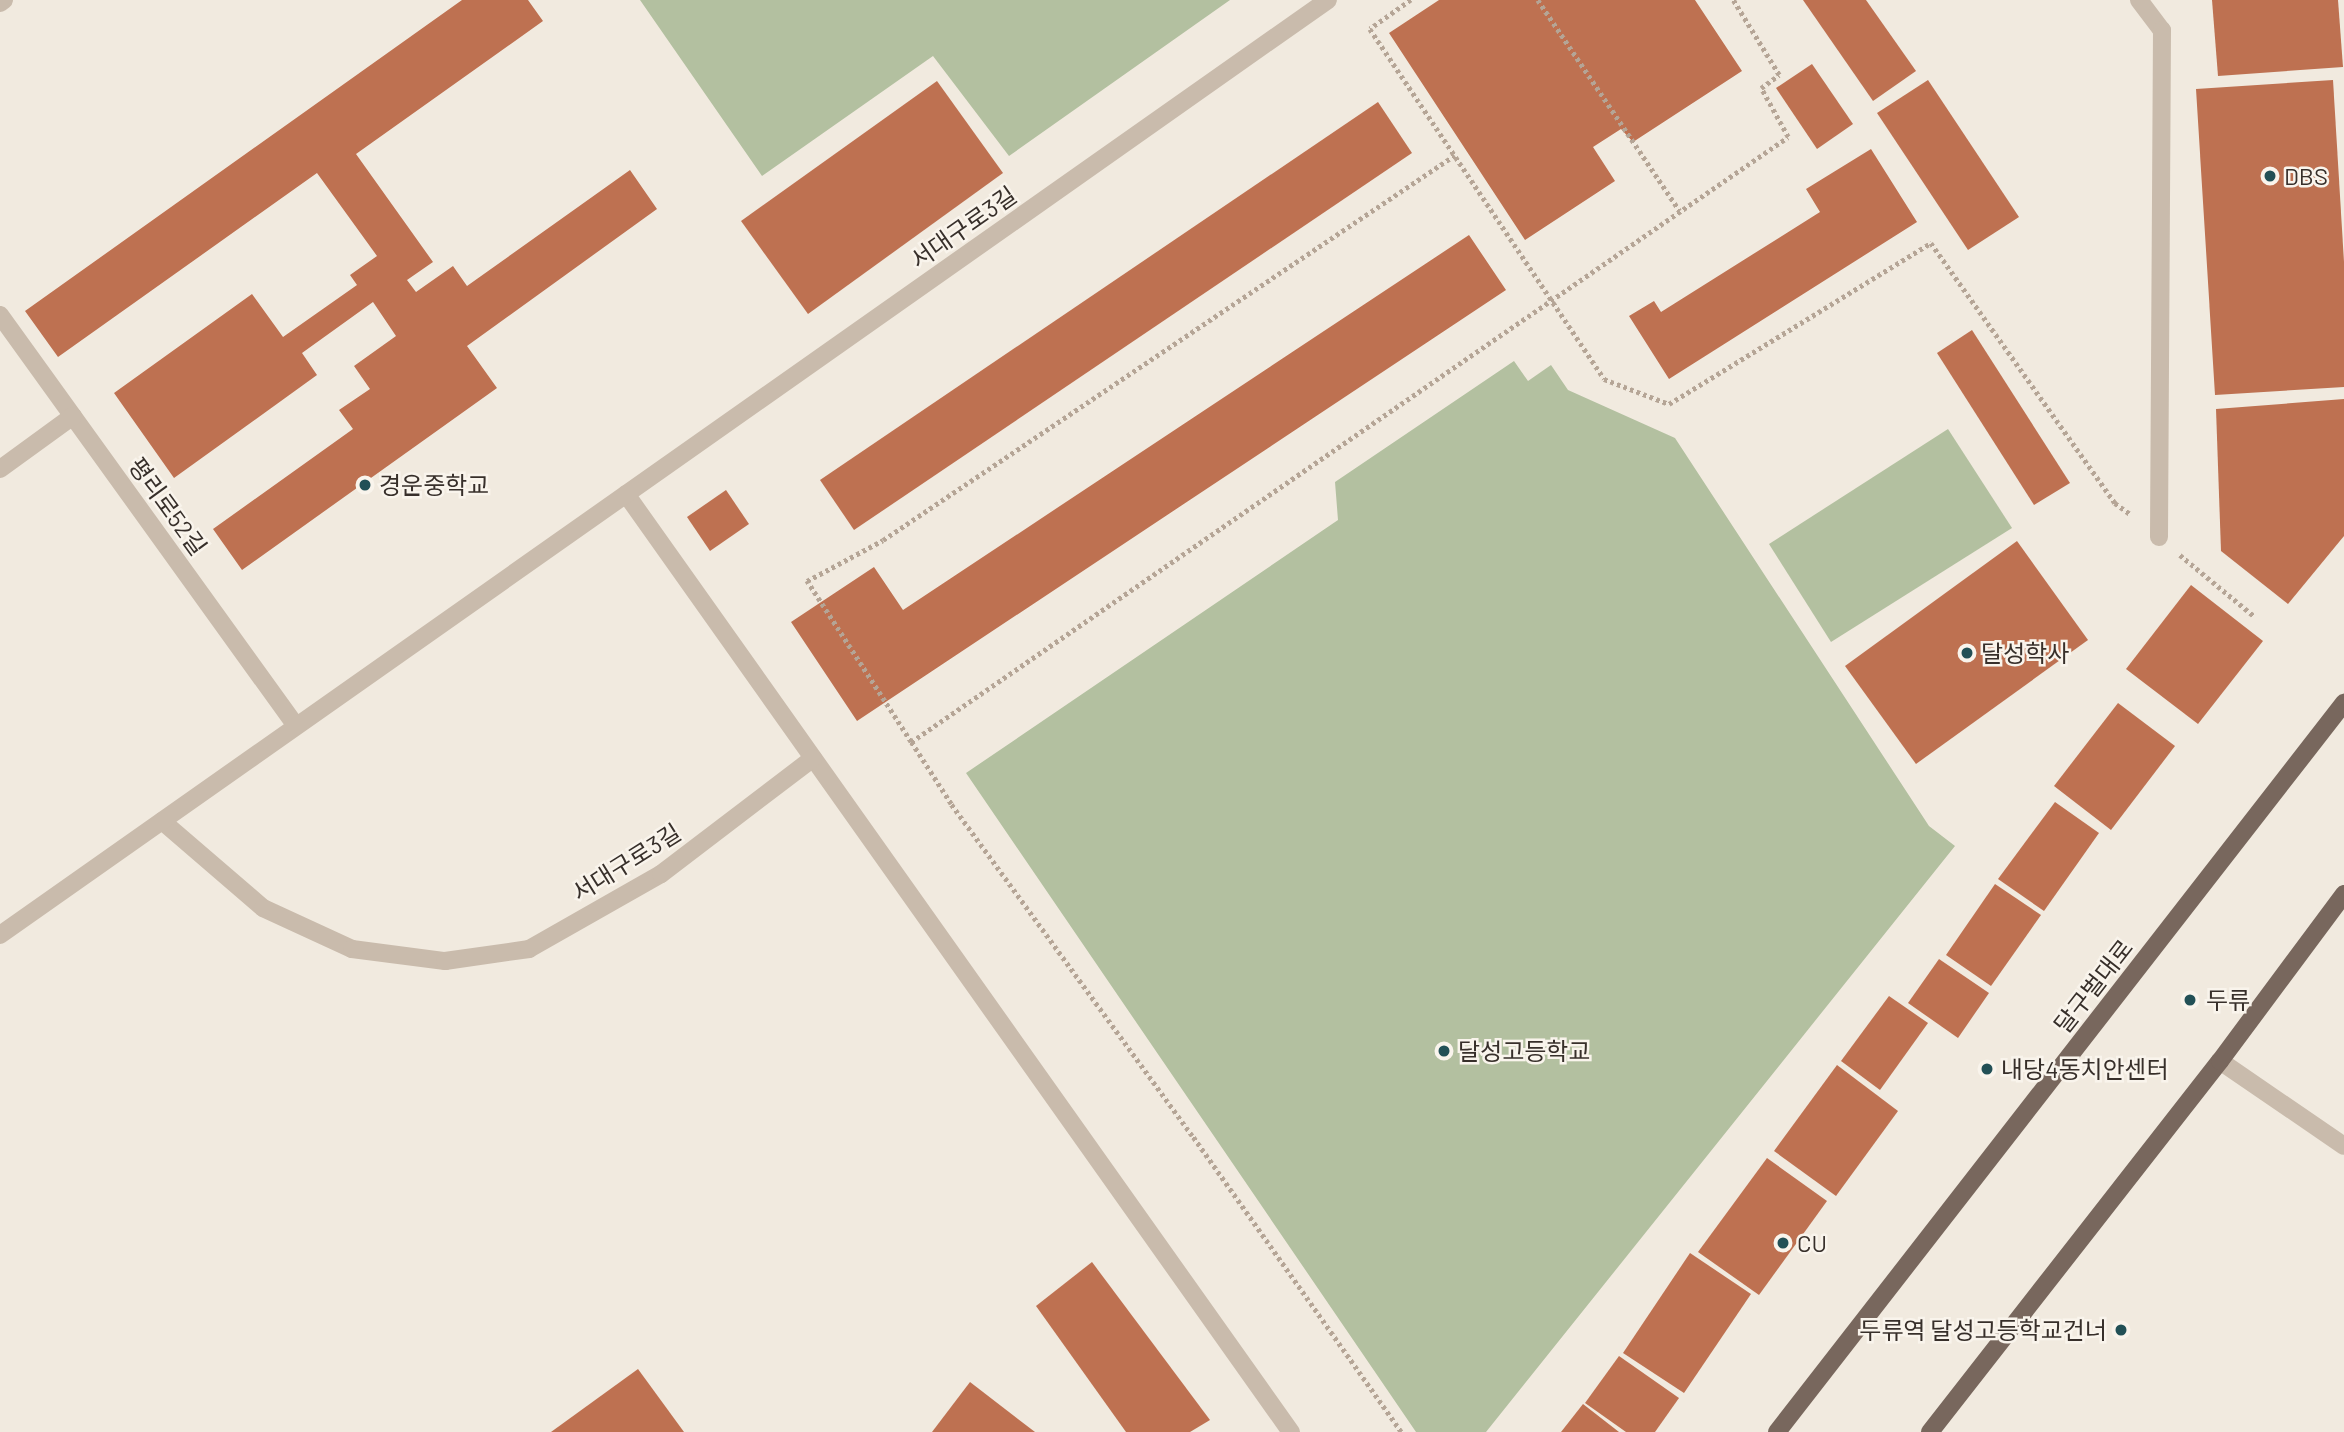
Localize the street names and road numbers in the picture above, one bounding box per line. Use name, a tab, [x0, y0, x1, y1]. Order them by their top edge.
street label: 서대구로3길	[904, 180, 1022, 274]
street label: 평리로52길	[123, 452, 213, 560]
street label: 서대구로3길	[566, 817, 686, 907]
street label: 달구벌대로	[2048, 934, 2138, 1038]

